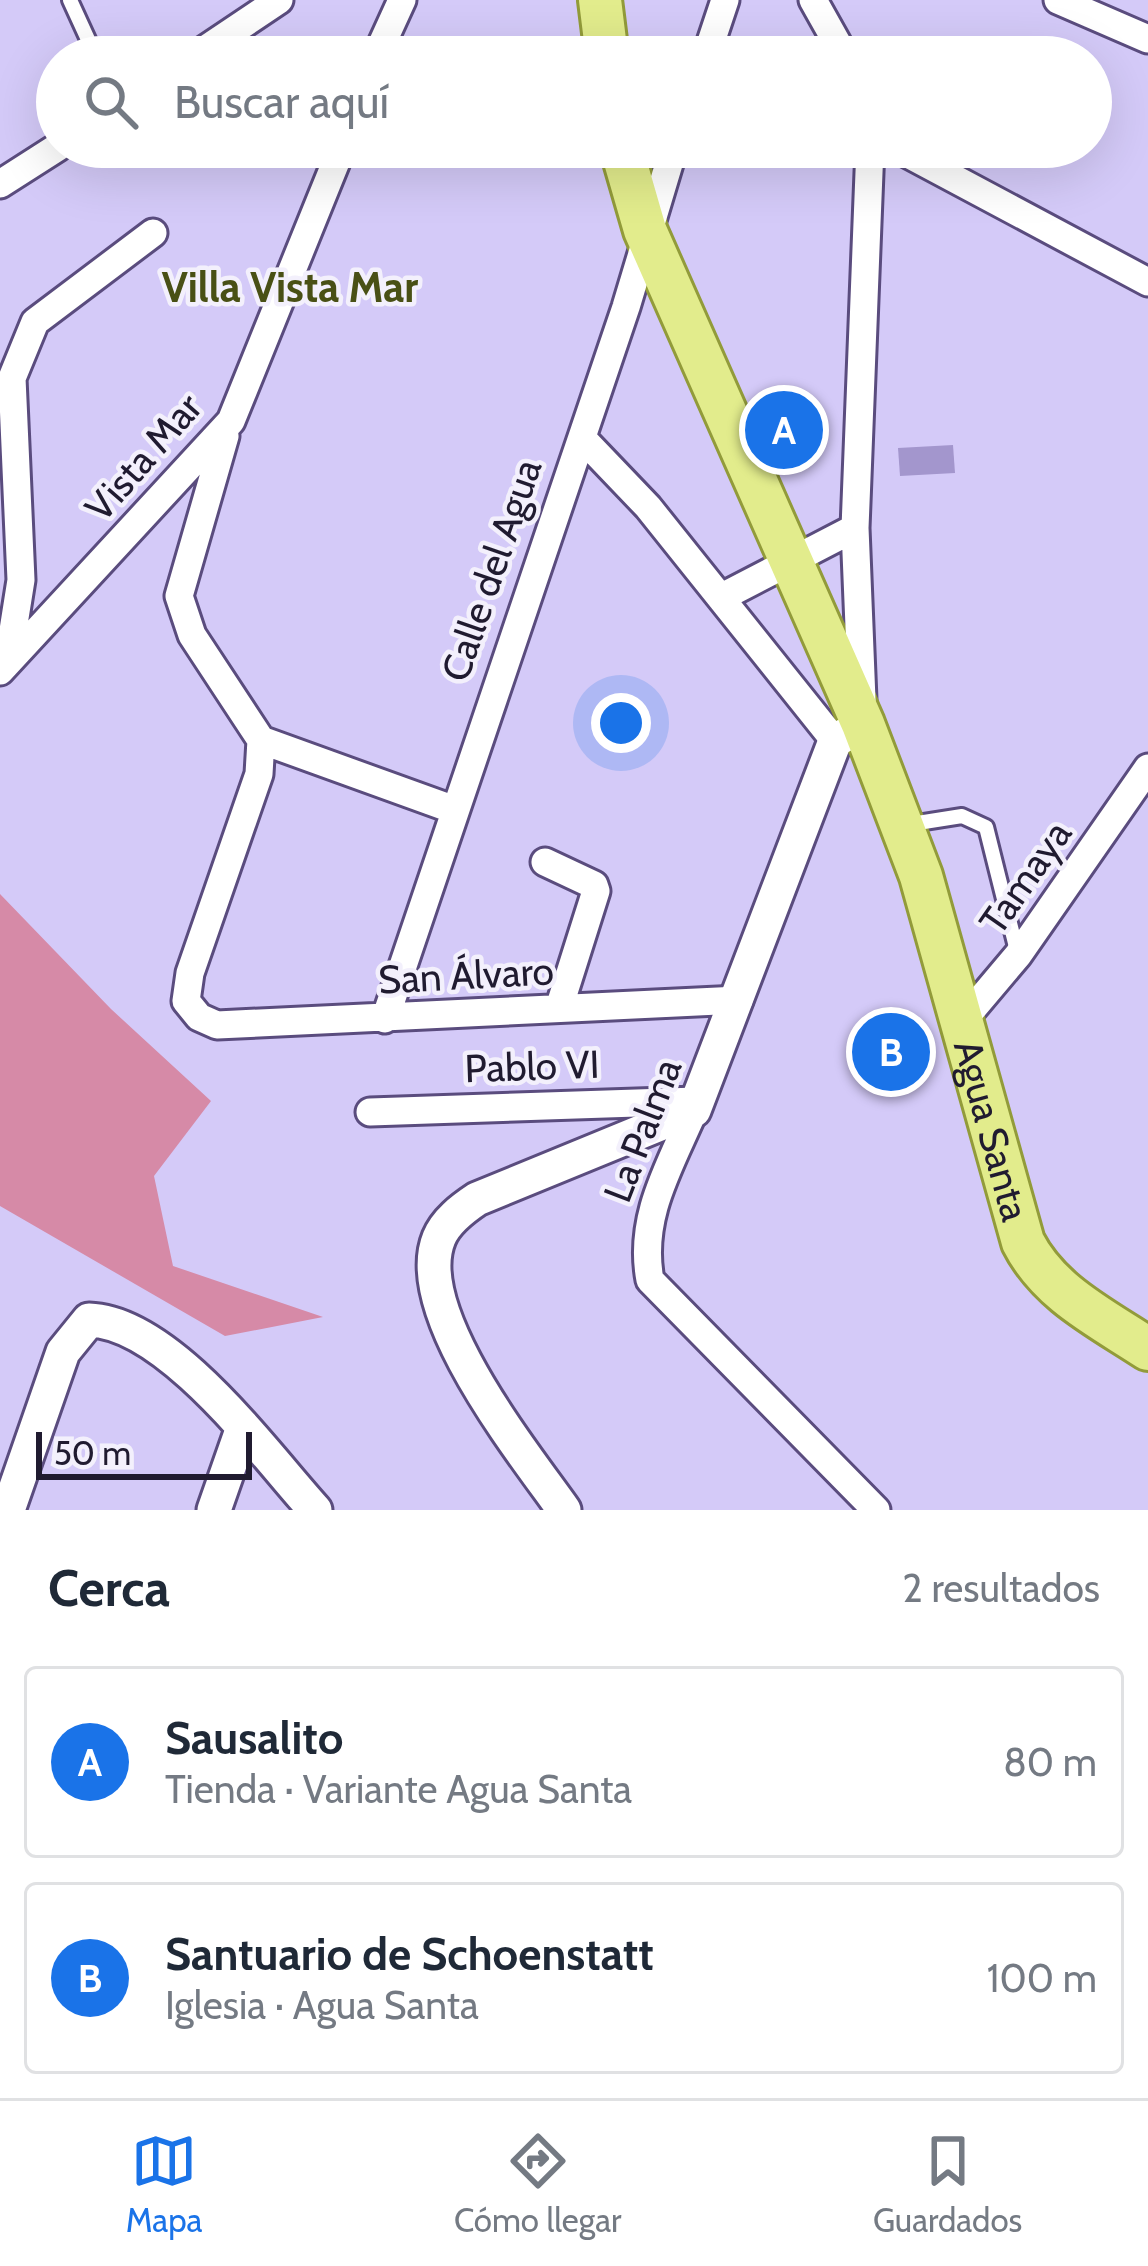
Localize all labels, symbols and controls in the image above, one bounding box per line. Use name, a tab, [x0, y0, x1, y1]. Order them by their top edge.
search box	[36, 36, 1112, 168]
icon: search	[78, 69, 144, 135]
text: Buscar aquí	[174, 75, 389, 129]
district label: Villa Vista Mar	[162, 261, 418, 313]
street label: Vista Mar	[75, 383, 212, 530]
pin: A	[745, 385, 823, 475]
street label: Calle del Agua	[431, 452, 551, 687]
your location	[591, 693, 651, 753]
street label: Tamaya	[969, 811, 1081, 943]
street label: San Álvaro	[377, 946, 555, 1004]
pin: B	[852, 1007, 930, 1097]
street label: Agua Santa	[944, 1034, 1040, 1227]
street label: Pablo VI	[464, 1040, 600, 1092]
street label: La Palma	[593, 1051, 691, 1208]
scale bar	[36, 1426, 252, 1479]
text: 50 m	[54, 1433, 131, 1473]
text: Cerca	[48, 1557, 170, 1619]
text: 2 resultados	[902, 1564, 1100, 1612]
text: Sausalito	[165, 1711, 343, 1765]
text: A	[78, 1738, 102, 1786]
text: 80 m	[1003, 1738, 1097, 1786]
text: Tienda · Variante Agua Santa	[165, 1765, 632, 1813]
text: Santuario de Schoenstatt	[165, 1927, 654, 1981]
text: B	[78, 1954, 102, 2002]
text: 100 m	[987, 1954, 1097, 2002]
text: Iglesia · Agua Santa	[165, 1981, 479, 2029]
tab: Mapa	[126, 2128, 202, 2240]
tab: Cómo llegar	[454, 2128, 621, 2240]
tab: Guardados	[873, 2128, 1022, 2240]

